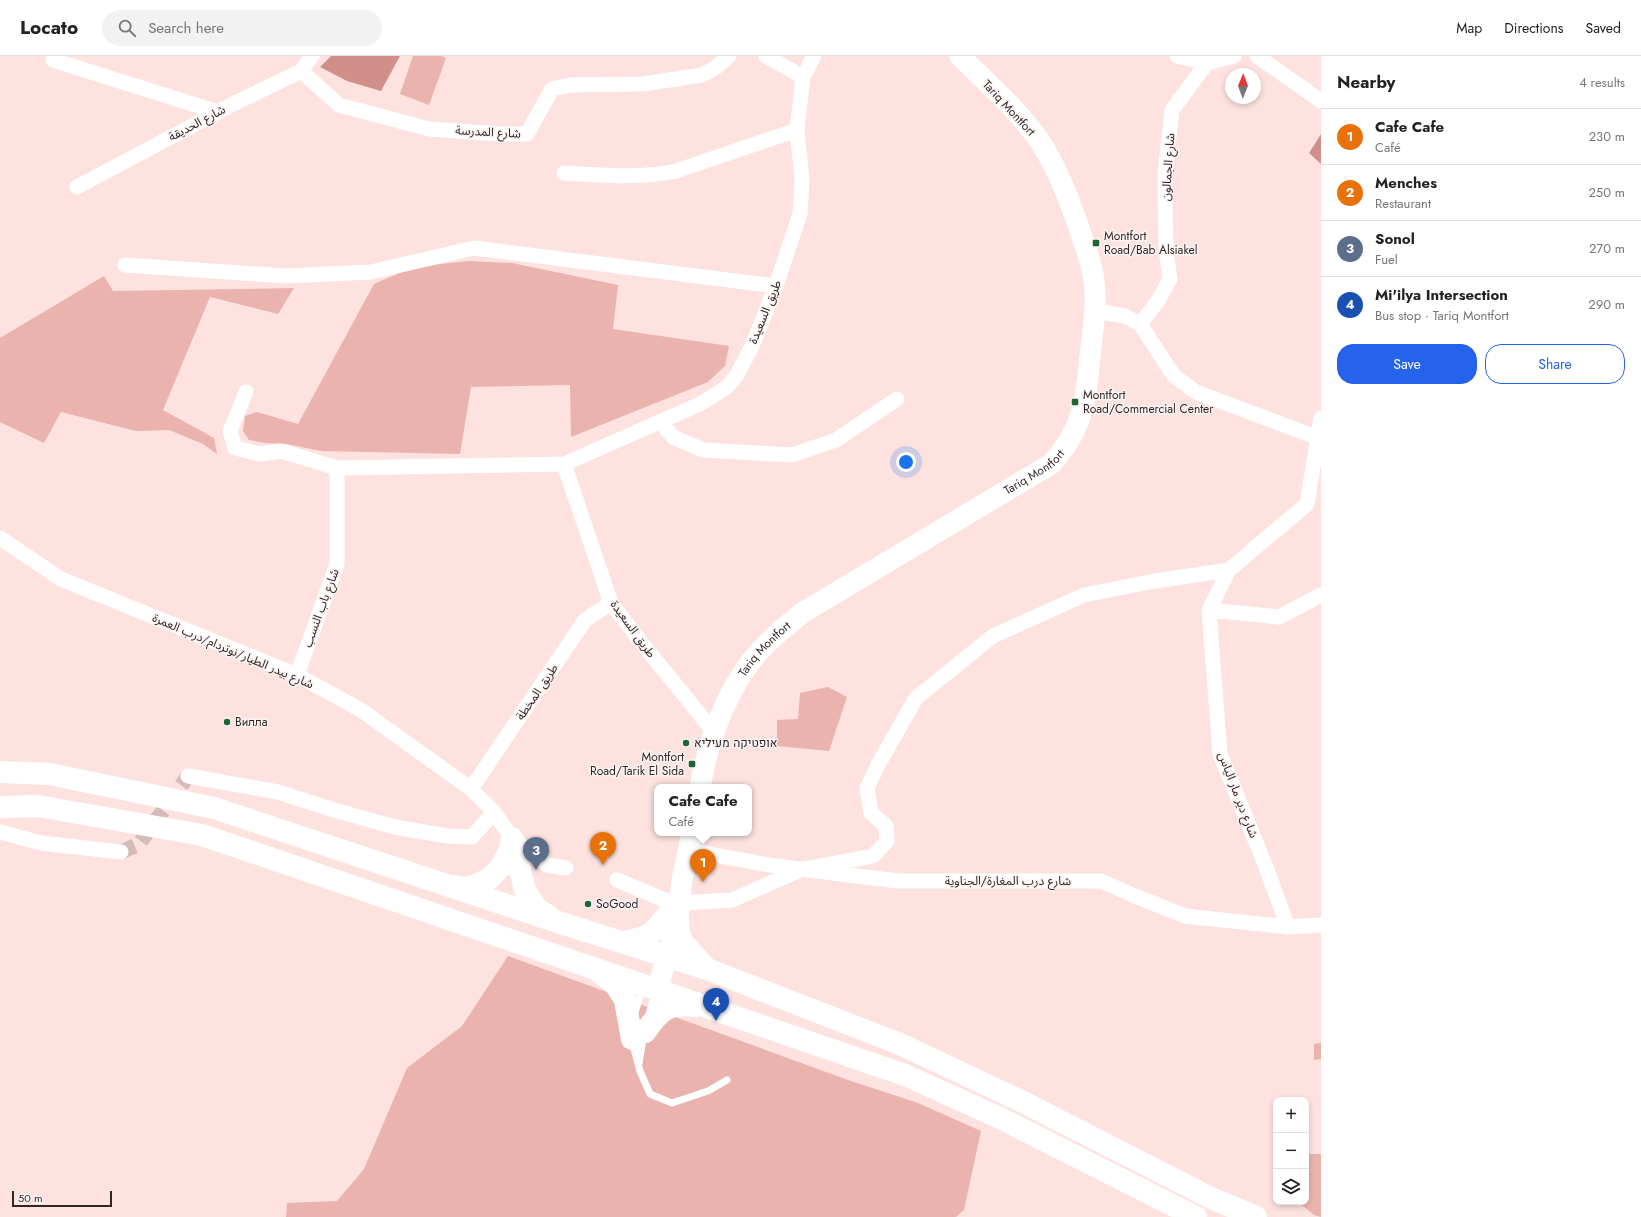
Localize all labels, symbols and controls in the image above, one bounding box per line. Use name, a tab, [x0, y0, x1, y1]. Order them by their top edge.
search box	[102, 10, 382, 46]
text: Locato	[20, 14, 78, 41]
icon: search	[116, 17, 138, 39]
text: Search here	[148, 17, 224, 39]
text: Map	[1456, 18, 1482, 38]
text: Directions	[1504, 18, 1564, 38]
text: Saved	[1586, 18, 1621, 38]
north arrow	[1225, 68, 1261, 104]
text: Nearby	[1337, 70, 1395, 94]
text: 4 results	[1579, 73, 1625, 92]
street label: Tariq Montfort	[978, 76, 1040, 140]
street label: شارع الحديقة	[165, 100, 229, 146]
text: Cafe Cafe	[1375, 116, 1444, 138]
street label: شارع المدرسة	[455, 121, 521, 143]
text: 1	[1347, 127, 1353, 146]
text: 230 m	[1589, 127, 1625, 146]
street label: شارع الجمالون	[1157, 132, 1179, 202]
text: Café	[1375, 138, 1401, 157]
text: Menches	[1375, 172, 1437, 194]
text: 2	[1346, 183, 1354, 202]
text: 250 m	[1588, 183, 1625, 202]
text: Restaurant	[1375, 194, 1431, 213]
place label: Montfort Road/Bab Alsiakel	[1104, 227, 1197, 259]
text: Sonol	[1375, 228, 1415, 250]
marker: Montfort Road/Bab Alsiakel	[1091, 238, 1101, 248]
text: 3	[1346, 239, 1354, 258]
text: 270 m	[1589, 239, 1625, 258]
text: Fuel	[1375, 250, 1398, 269]
street label: طريق السعيدة	[744, 277, 786, 347]
text: Mi'ilya Intersection	[1375, 284, 1508, 306]
text: 4	[1345, 295, 1355, 314]
text: 290 m	[1588, 295, 1625, 314]
text: Bus stop · Tariq Montfort	[1375, 306, 1509, 325]
button: Save	[1337, 344, 1477, 384]
button: Share	[1485, 344, 1625, 384]
place label: Montfort Road/Commercial Center	[1083, 386, 1214, 418]
marker: Montfort Road/Commercial Center	[1070, 397, 1080, 407]
street label: Tariq Montfort	[1000, 446, 1069, 499]
your location	[896, 452, 916, 472]
street label: شارع باب النسب	[298, 566, 344, 650]
street label: طريق السعيدة	[606, 596, 660, 662]
street label: شارع بيدر الطيار/نوتردام/درب العمرة	[150, 609, 316, 693]
street label: Tariq Montfort	[734, 617, 795, 680]
street label: طريق المخطة	[512, 660, 562, 724]
place label: Вилла	[235, 713, 268, 731]
marker: Вилла	[222, 717, 232, 727]
place label: אופטיקה מעיליא	[694, 734, 778, 752]
marker: אופטיקה מעיליא	[681, 738, 691, 748]
place label: Montfort Road/Tarik El Sida	[590, 748, 684, 780]
street label: شارع دير مار الياس	[1213, 749, 1263, 841]
marker: Montfort Road/Tarik El Sida	[687, 759, 697, 769]
popup	[654, 784, 752, 836]
text: Cafe Cafe	[668, 790, 738, 812]
text: Café	[668, 812, 694, 831]
pin: 2	[590, 832, 616, 865]
pin: 3	[523, 837, 549, 870]
pin: 1	[690, 849, 716, 882]
street label: شارع درب المغارة/الجناوية	[945, 872, 1071, 890]
place label: SoGood	[596, 895, 638, 913]
marker: SoGood	[583, 899, 593, 909]
pin: 4	[703, 988, 729, 1021]
map controls	[1273, 1097, 1309, 1205]
button: +	[1273, 1097, 1309, 1133]
button: −	[1273, 1133, 1309, 1169]
button: layers	[1273, 1169, 1309, 1205]
scale bar	[12, 1189, 112, 1208]
text: 50 m	[18, 1190, 43, 1206]

